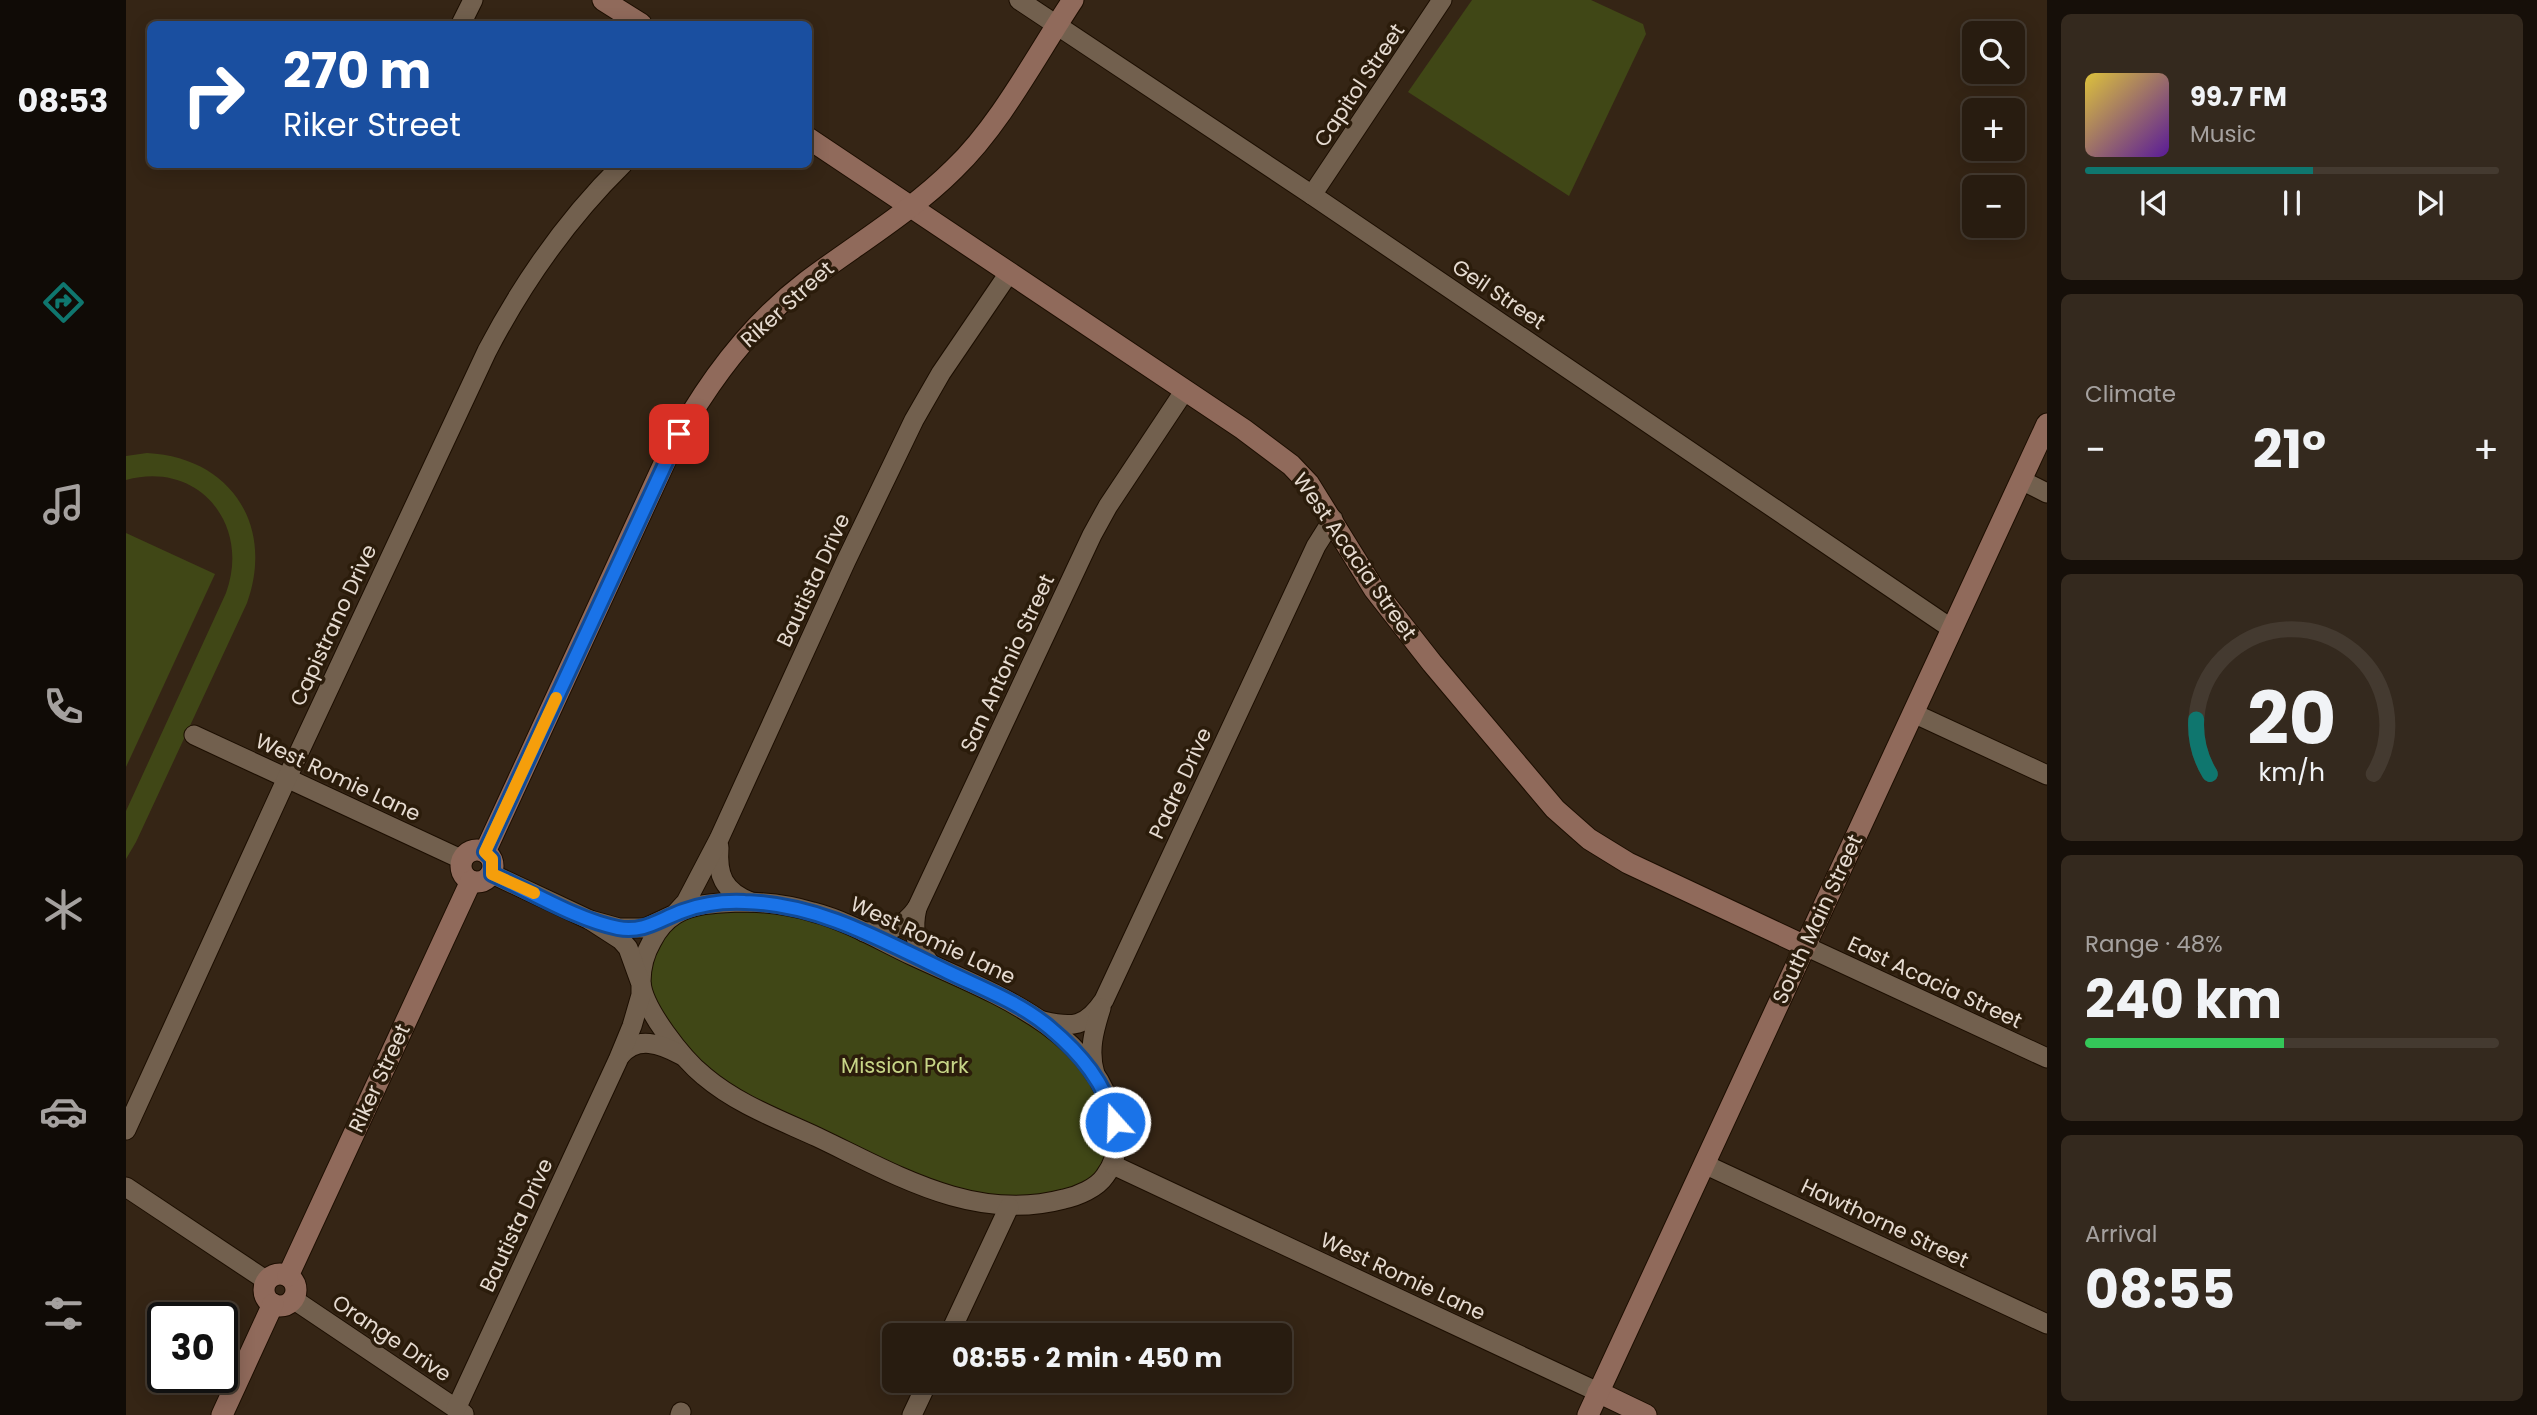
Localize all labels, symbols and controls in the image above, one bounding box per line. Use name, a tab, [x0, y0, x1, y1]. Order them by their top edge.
street label: Capitol Street	[1307, 18, 1411, 152]
map controls	[1962, 21, 2025, 238]
button: search	[1962, 21, 2025, 84]
text: 270 m	[283, 37, 431, 105]
icon: right	[168, 49, 259, 140]
text: 08:53	[18, 78, 108, 123]
text: 99.7 FM	[2190, 79, 2287, 115]
button: +	[1962, 98, 2025, 161]
text: Riker Street	[283, 102, 461, 147]
text: Music	[2190, 118, 2256, 150]
button: −	[1962, 175, 2025, 238]
icon: previous	[2135, 184, 2173, 222]
icon: pause	[2273, 184, 2311, 222]
icon: next	[2411, 184, 2449, 222]
street label: Geil Street	[1447, 252, 1551, 336]
street label: Riker Street	[734, 254, 840, 354]
icon: directions	[39, 278, 88, 327]
text: Climate	[2085, 378, 2176, 410]
pin	[649, 404, 709, 464]
text: 21°	[2253, 413, 2326, 486]
icon: arrive	[660, 415, 698, 453]
text: −	[2085, 423, 2106, 476]
text: +	[2473, 423, 2499, 476]
street label: West Acacia Street	[1286, 467, 1424, 645]
icon: music	[39, 480, 88, 529]
street label: Bautista Drive	[769, 508, 857, 652]
street label: Capistrano Drive	[283, 539, 383, 711]
street label: San Antonio Street	[953, 569, 1061, 757]
text: 20	[2247, 668, 2337, 769]
icon: phone	[39, 682, 88, 731]
street label: Padre Drive	[1142, 723, 1218, 843]
street label: West Romie Lane	[251, 726, 425, 828]
text: km/h	[2259, 754, 2325, 789]
street label: South Main Street	[1765, 830, 1869, 1008]
icon: climate	[39, 885, 88, 934]
street label: West Romie Lane	[846, 889, 1020, 991]
text: Range · 48%	[2085, 928, 2223, 960]
street label: East Acacia Street	[1843, 929, 2027, 1035]
text: 240 km	[2085, 963, 2282, 1036]
street label: Riker Street	[341, 1019, 417, 1137]
park label: Mission Park	[841, 1051, 969, 1080]
position arrow	[1078, 1085, 1152, 1159]
icon: car	[39, 1087, 88, 1136]
street label: Bautista Drive	[472, 1153, 560, 1297]
street label: Hawthorne Street	[1796, 1171, 1974, 1275]
text: Arrival	[2085, 1218, 2157, 1250]
street label: West Romie Lane	[1316, 1225, 1490, 1327]
text: 08:55	[2085, 1253, 2235, 1326]
street label: Orange Drive	[327, 1288, 457, 1388]
icon: filters	[39, 1289, 88, 1338]
speed limit sign: 30	[147, 1302, 238, 1393]
text: 08:55 · 2 min · 450 m	[952, 1340, 1222, 1376]

